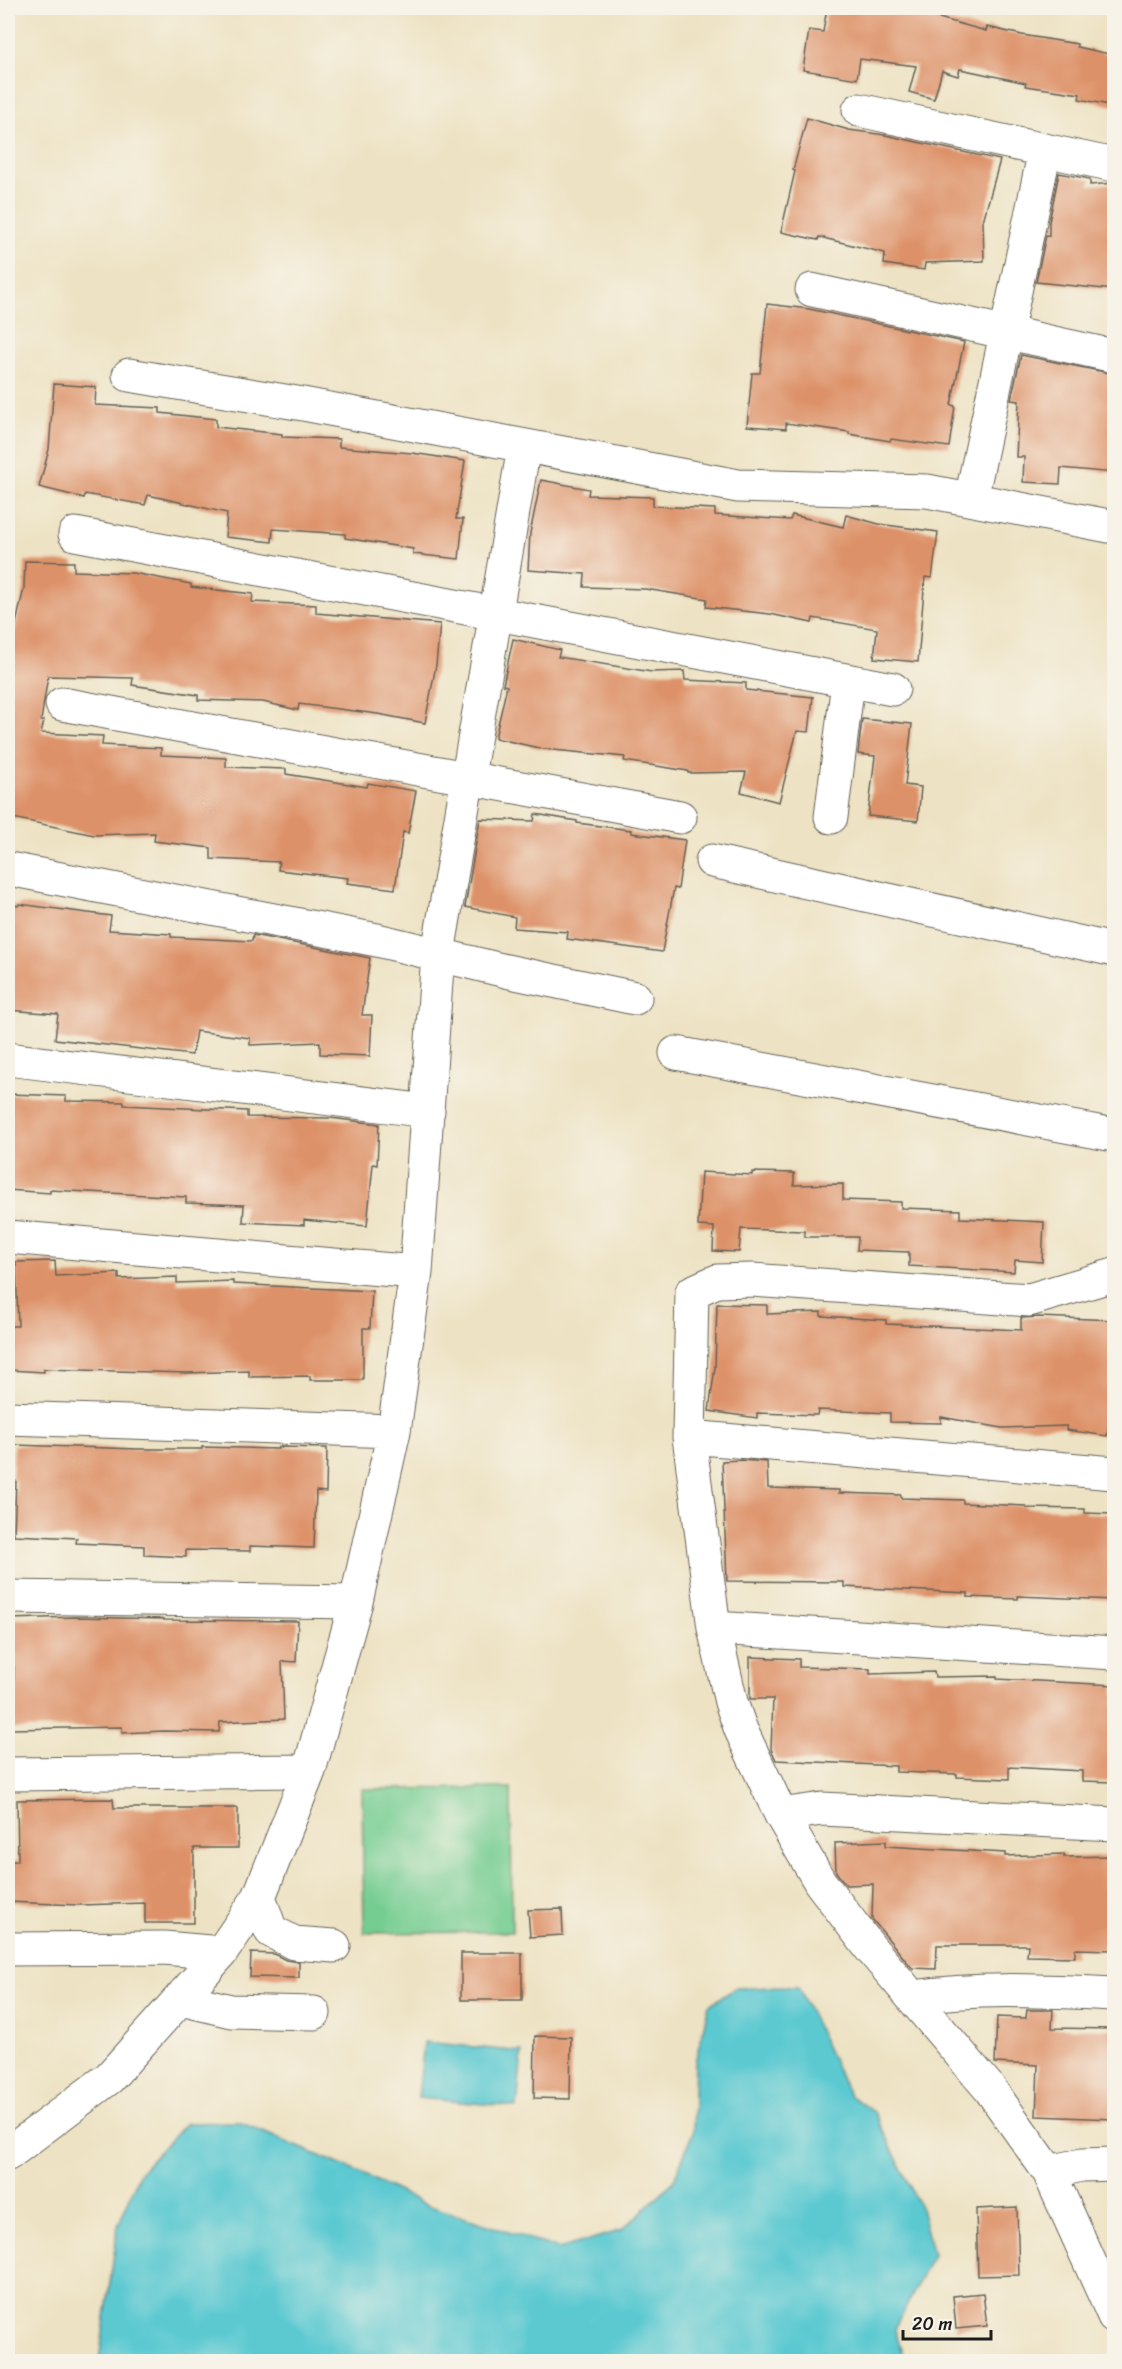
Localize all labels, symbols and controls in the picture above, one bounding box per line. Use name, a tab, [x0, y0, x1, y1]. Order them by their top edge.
scale bar	[903, 2303, 992, 2341]
text: 20 m	[912, 2308, 952, 2340]

